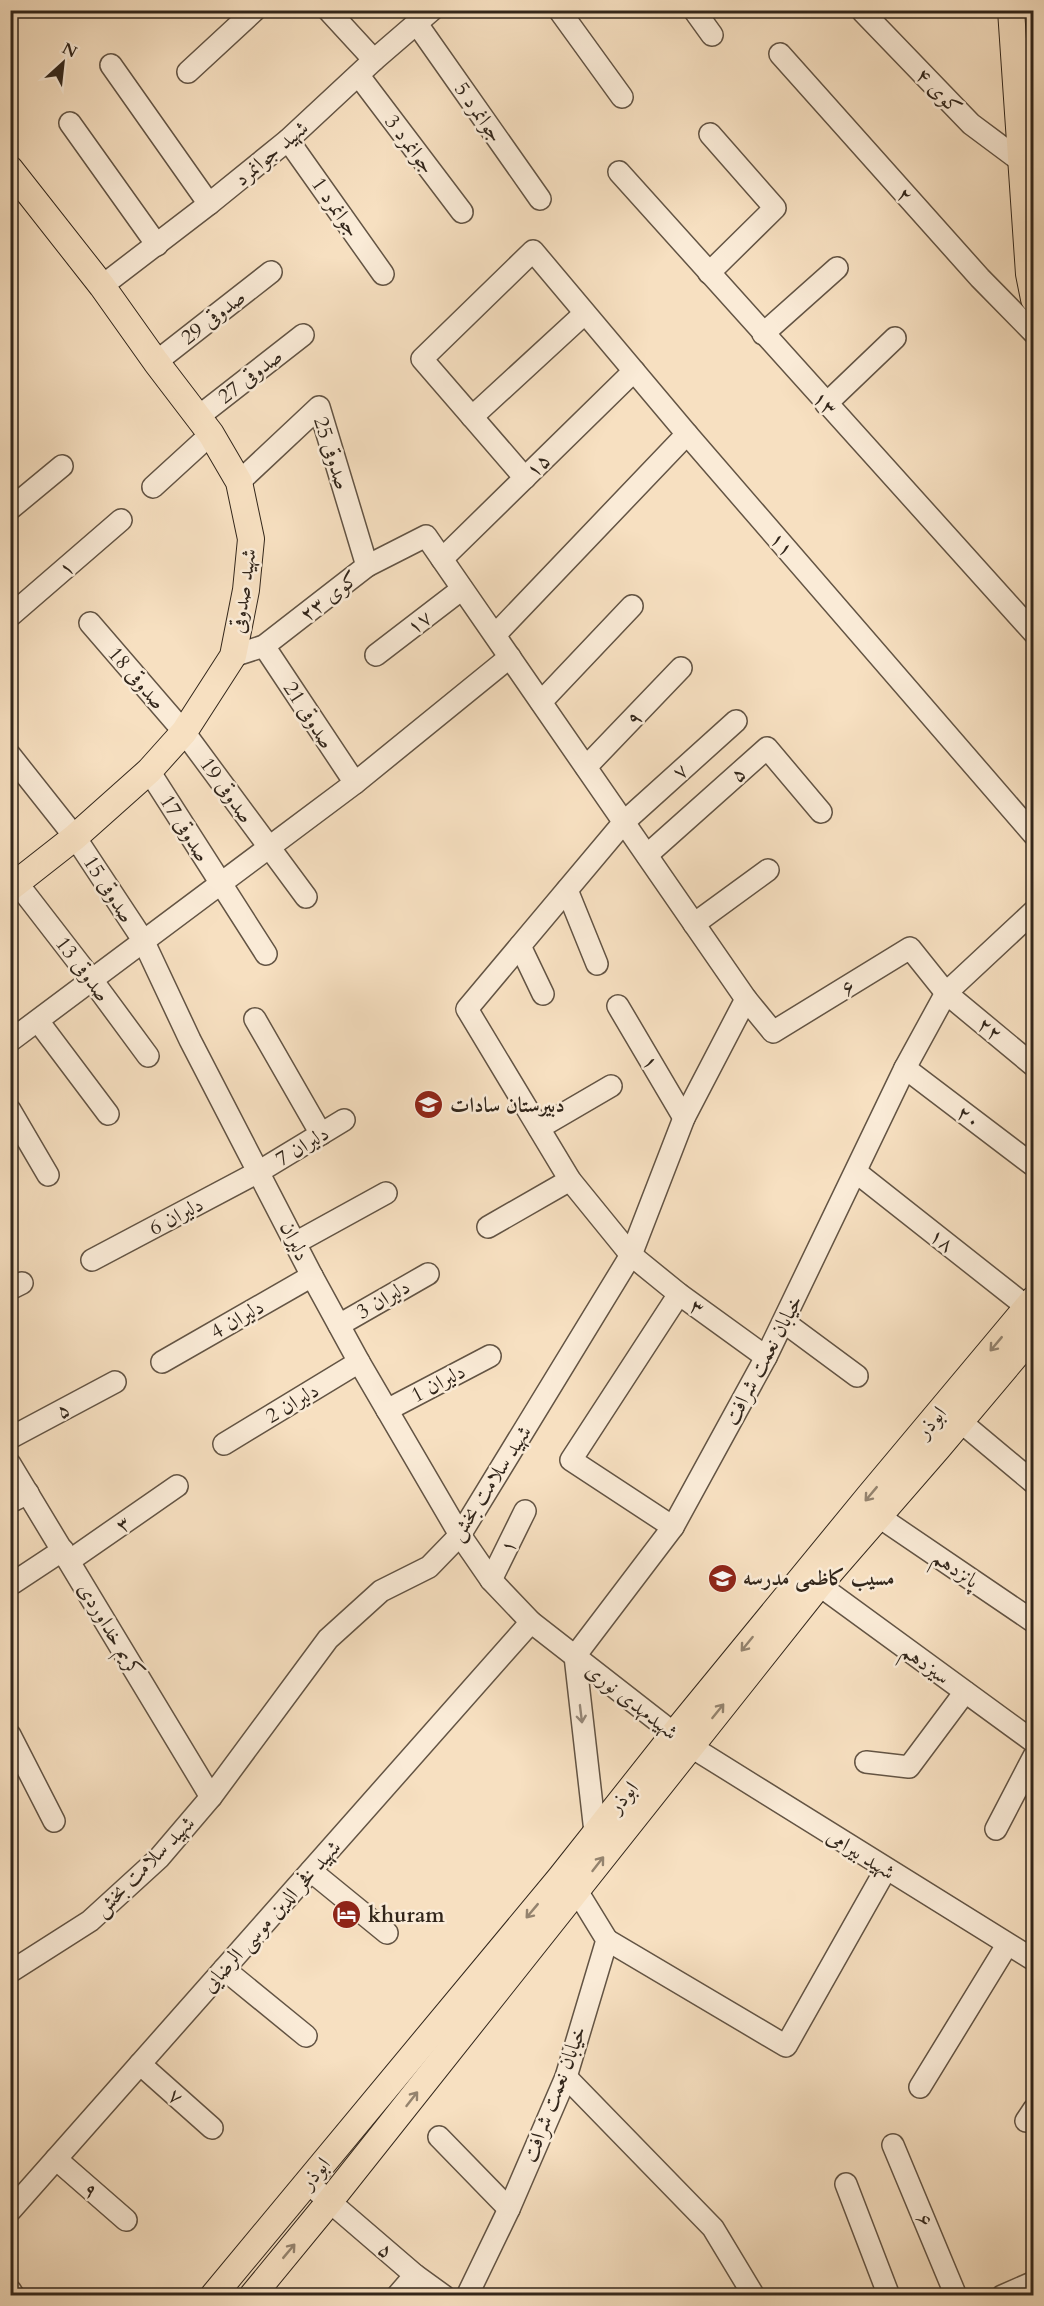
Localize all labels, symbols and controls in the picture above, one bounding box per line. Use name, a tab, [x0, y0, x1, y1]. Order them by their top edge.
north arrow	[33, 33, 93, 93]
text: N	[58, 38, 81, 64]
street label: کوی ۴	[909, 61, 968, 121]
street label: جوانمرد 5	[447, 76, 510, 148]
street label: جوانمرد 3	[378, 108, 442, 180]
street label: شهید جوانمرد	[228, 114, 315, 193]
street label: جوانمرد 1	[304, 171, 367, 243]
street label: ۲	[890, 181, 920, 210]
street label: صدوقی 29	[175, 283, 252, 352]
street label: صدوقی 27	[212, 342, 289, 411]
street label: ۱۳	[806, 384, 844, 422]
street label: صدوقی 25	[306, 413, 357, 493]
street label: ۱۵	[519, 446, 557, 484]
street label: ۱۱	[763, 526, 801, 563]
street label: شهید صدوقی	[223, 547, 264, 635]
street label: ۱	[52, 553, 80, 583]
street label: کوی ۲۳	[294, 564, 365, 629]
street label: ۱۷	[401, 603, 438, 641]
street label: صدوقی 18	[101, 640, 172, 716]
street label: صدوقی 21	[276, 676, 341, 755]
street label: ۹	[620, 704, 649, 733]
street label: صدوقی 19	[193, 751, 260, 829]
street label: ۷	[666, 756, 695, 786]
street label: ۵	[724, 759, 753, 789]
street label: صدوقی 17	[152, 789, 217, 868]
street label: صدوقی 15	[76, 850, 141, 929]
street label: صدوقی 13	[48, 931, 117, 1008]
street label: ۶	[836, 972, 861, 1003]
street label: ۲۲	[971, 1010, 1008, 1048]
street label: ۱	[635, 1050, 666, 1075]
school or university icon: دبیرستان سادات	[413, 1089, 445, 1121]
place label: دبیرستان سادات	[450, 1091, 565, 1120]
street label: ۲۰	[950, 1098, 987, 1136]
street label: دلیران 7	[270, 1119, 334, 1174]
street label: دلیران 6	[144, 1190, 208, 1243]
street label: دلیران	[272, 1216, 317, 1266]
street label: ۱۸	[923, 1221, 960, 1259]
street label: دلیران 3	[351, 1272, 415, 1326]
street label: خیابان نعمت شرافت	[717, 1290, 810, 1431]
street label: دلیران 4	[205, 1292, 269, 1346]
street label: ۳	[683, 1292, 710, 1323]
one-way arrow	[989, 1336, 1003, 1351]
street label: دلیران 1	[406, 1357, 470, 1410]
street label: دلیران 2	[260, 1376, 324, 1431]
street label: ۵	[51, 1395, 75, 1426]
street label: ابوذر	[908, 1400, 953, 1446]
street label: شهید سلامت بخش	[442, 1420, 539, 1547]
one-way arrow	[864, 1486, 877, 1502]
street label: ۳	[110, 1509, 137, 1540]
street label: ۱	[493, 1534, 524, 1558]
street label: پانزدهم	[924, 1543, 985, 1600]
school or university icon: مسیب کاظمی مدرسه	[706, 1562, 738, 1594]
place label: مسیب کاظمی مدرسه	[743, 1564, 895, 1593]
street label: کریم خداوردی	[68, 1577, 151, 1685]
one-way arrow	[741, 1636, 754, 1652]
street label: سیزدهم	[893, 1637, 956, 1696]
street label: شهیدمهدی نوری	[579, 1656, 684, 1747]
one-way arrow	[712, 1703, 725, 1719]
one-way arrow	[576, 1704, 587, 1723]
street label: ابوذر	[600, 1775, 645, 1821]
street label: شهید سلامت بخش	[87, 1809, 201, 1923]
street label: شهید بیرامی	[821, 1822, 901, 1887]
street label: شهید فخر الدین موسی الرضایی	[195, 1834, 348, 1999]
one-way arrow	[591, 1856, 604, 1872]
hotel icon: khuram	[331, 1899, 363, 1931]
place label: khuram	[368, 1901, 445, 1930]
one-way arrow	[526, 1903, 539, 1919]
street label: خیابان نعمت شرافت	[515, 2022, 594, 2167]
street label: ۷	[162, 2081, 190, 2111]
one-way arrow	[405, 2091, 418, 2107]
street label: ابوذر	[292, 2151, 337, 2197]
street label: ۹	[77, 2175, 105, 2205]
street label: ۶	[909, 2209, 940, 2232]
street label: ۵	[372, 2235, 400, 2265]
one-way arrow	[282, 2244, 296, 2259]

